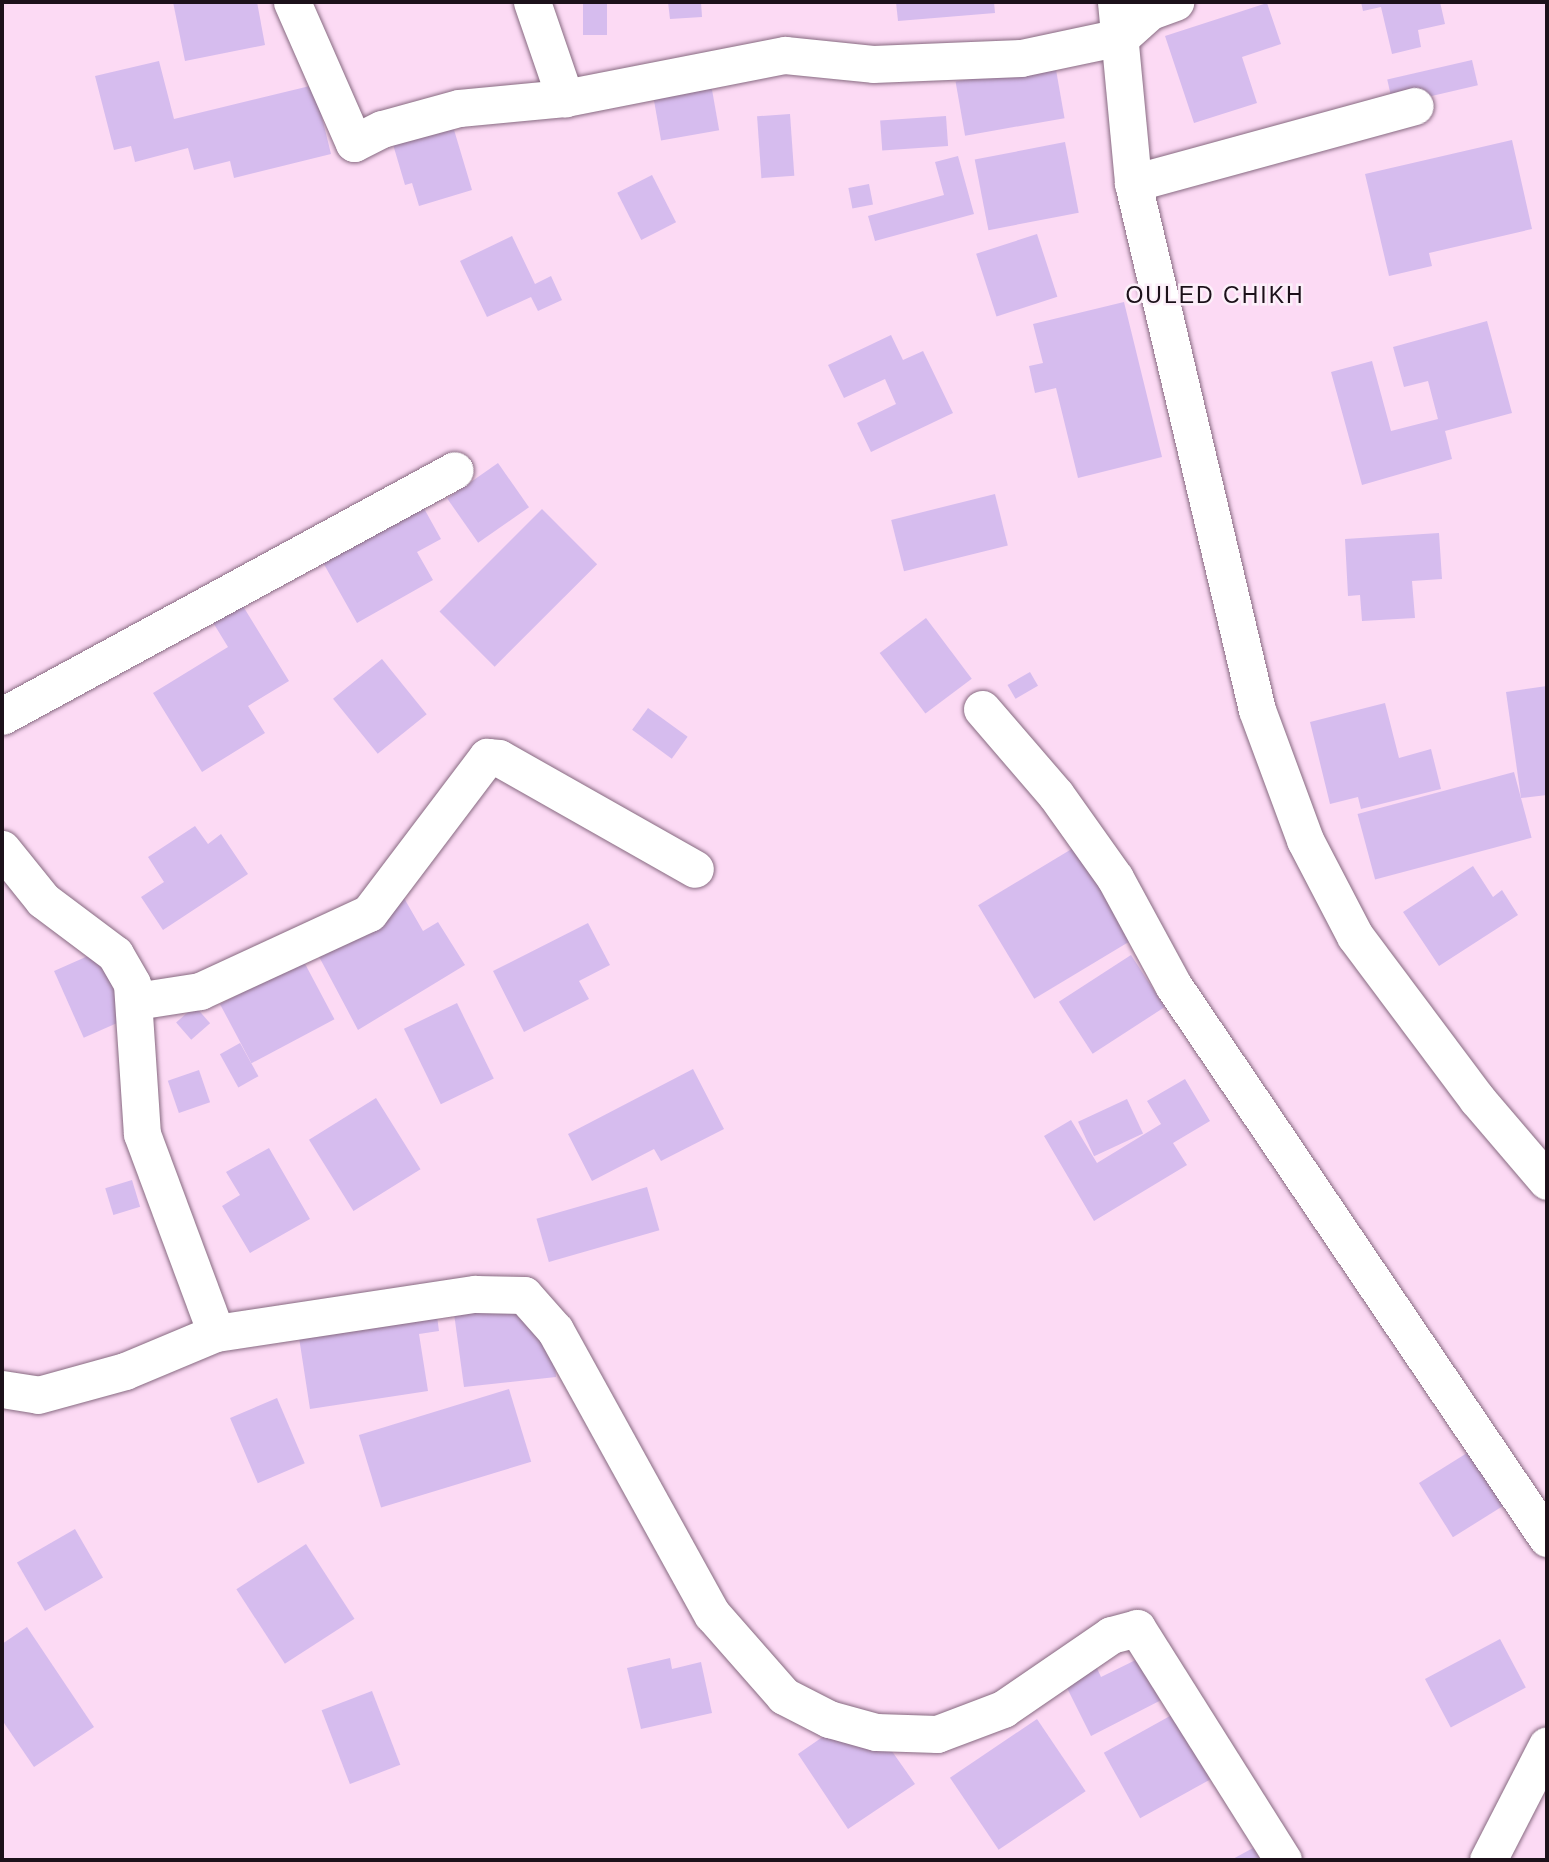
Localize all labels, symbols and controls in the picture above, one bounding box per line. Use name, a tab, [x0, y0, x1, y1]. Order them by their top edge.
district label: OULED CHIKH	[1127, 281, 1303, 309]

